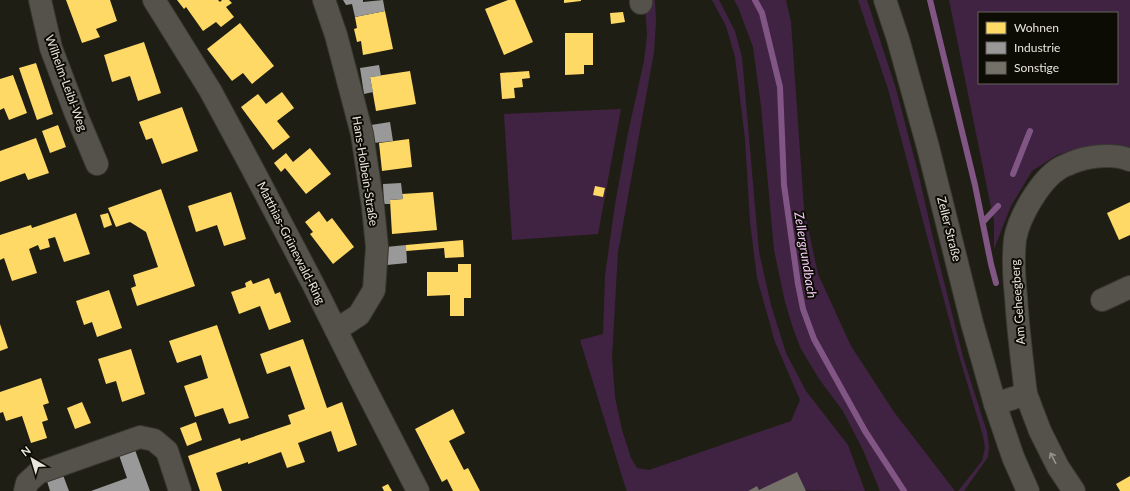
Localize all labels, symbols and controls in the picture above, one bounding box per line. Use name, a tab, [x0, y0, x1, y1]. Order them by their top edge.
legend	[978, 12, 1118, 84]
text: Wohnen	[1014, 20, 1059, 35]
street label: Wilhelm-Leibl-Weg	[42, 33, 91, 133]
text: Industrie	[1014, 40, 1060, 55]
text: Sonstige	[1014, 60, 1059, 75]
street label: Hans-Holbein-Straße	[349, 115, 382, 227]
street label: Matthias-Grünewald-Ring	[254, 179, 329, 307]
street label: Zeller Straße	[934, 195, 965, 263]
water label: Zellergrundbach	[791, 210, 821, 299]
street label: Am Geheegberg	[1007, 259, 1028, 345]
north arrow	[12, 439, 52, 479]
text: N	[18, 443, 33, 458]
one-way arrow	[1049, 452, 1057, 464]

